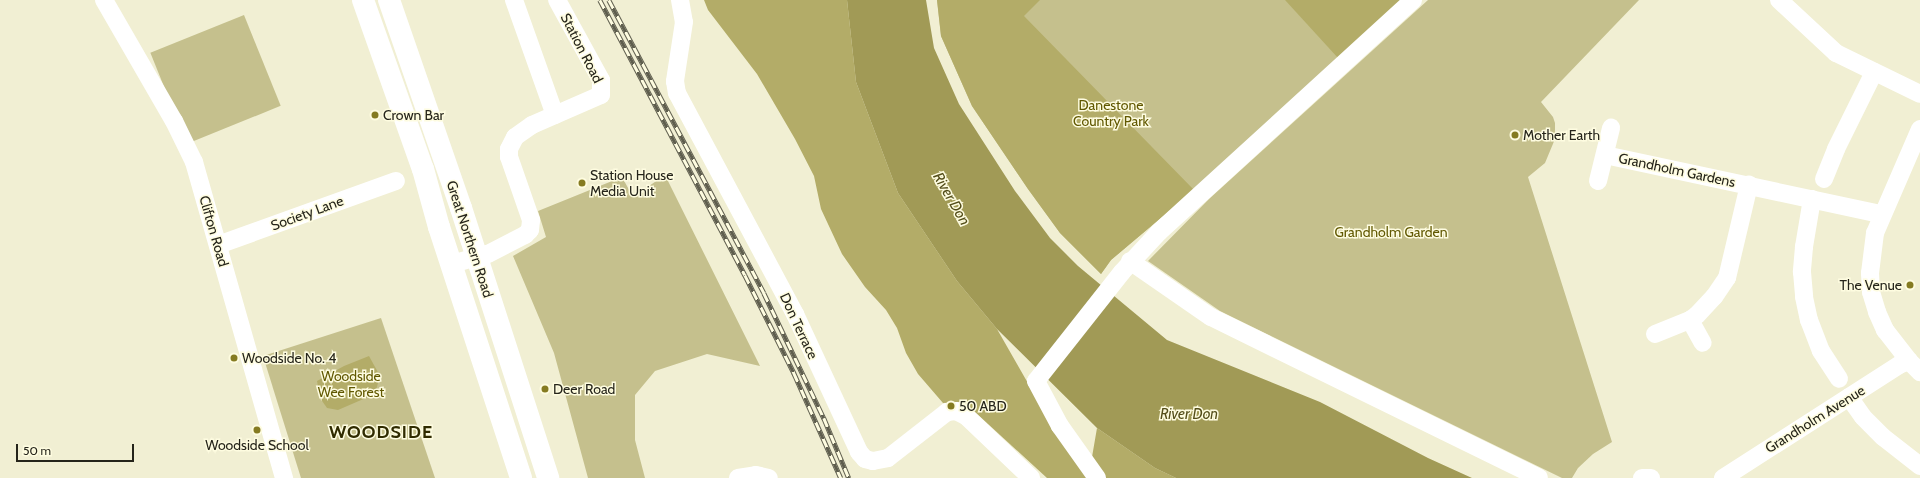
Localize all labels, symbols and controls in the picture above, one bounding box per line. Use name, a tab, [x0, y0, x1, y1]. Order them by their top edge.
street label: Station Road	[557, 10, 607, 86]
park label: Danestone Country Park	[1073, 97, 1149, 130]
place label: Crown Bar	[383, 107, 444, 123]
marker: Crown Bar	[370, 110, 380, 120]
place label: Mother Earth	[1523, 127, 1600, 143]
marker: Mother Earth	[1510, 130, 1520, 140]
street label: Grandholm Gardens	[1617, 149, 1737, 191]
place label: Station House Media Unit	[590, 167, 673, 200]
water label: River Don	[929, 169, 973, 229]
street label: Great Northern Road	[443, 178, 497, 300]
marker: Station House Media Unit	[577, 178, 587, 188]
street label: Society Lane	[268, 192, 346, 234]
street label: Clifton Road	[196, 193, 232, 269]
park label: Grandholm Garden	[1334, 224, 1448, 240]
place label: The Venue	[1840, 277, 1902, 293]
marker: The Venue	[1905, 280, 1915, 290]
street label: Don Terrace	[776, 290, 822, 362]
place label: Woodside No. 4	[242, 350, 336, 366]
marker: Woodside No. 4	[229, 353, 239, 363]
park label: Woodside Wee Forest	[318, 368, 384, 400]
place label: Deer Road	[553, 381, 615, 397]
street label: Grandholm Avenue	[1762, 382, 1868, 456]
marker: Deer Road	[540, 384, 550, 394]
place label: 50 ABD	[959, 398, 1007, 414]
marker: 50 ABD	[946, 401, 956, 411]
water label: River Don	[1160, 406, 1218, 424]
district label: WOODSIDE	[329, 421, 433, 443]
marker: Woodside School	[252, 425, 262, 435]
scale bar	[18, 436, 136, 462]
place label: Woodside School	[205, 437, 309, 453]
text: 50 m	[23, 443, 51, 458]

